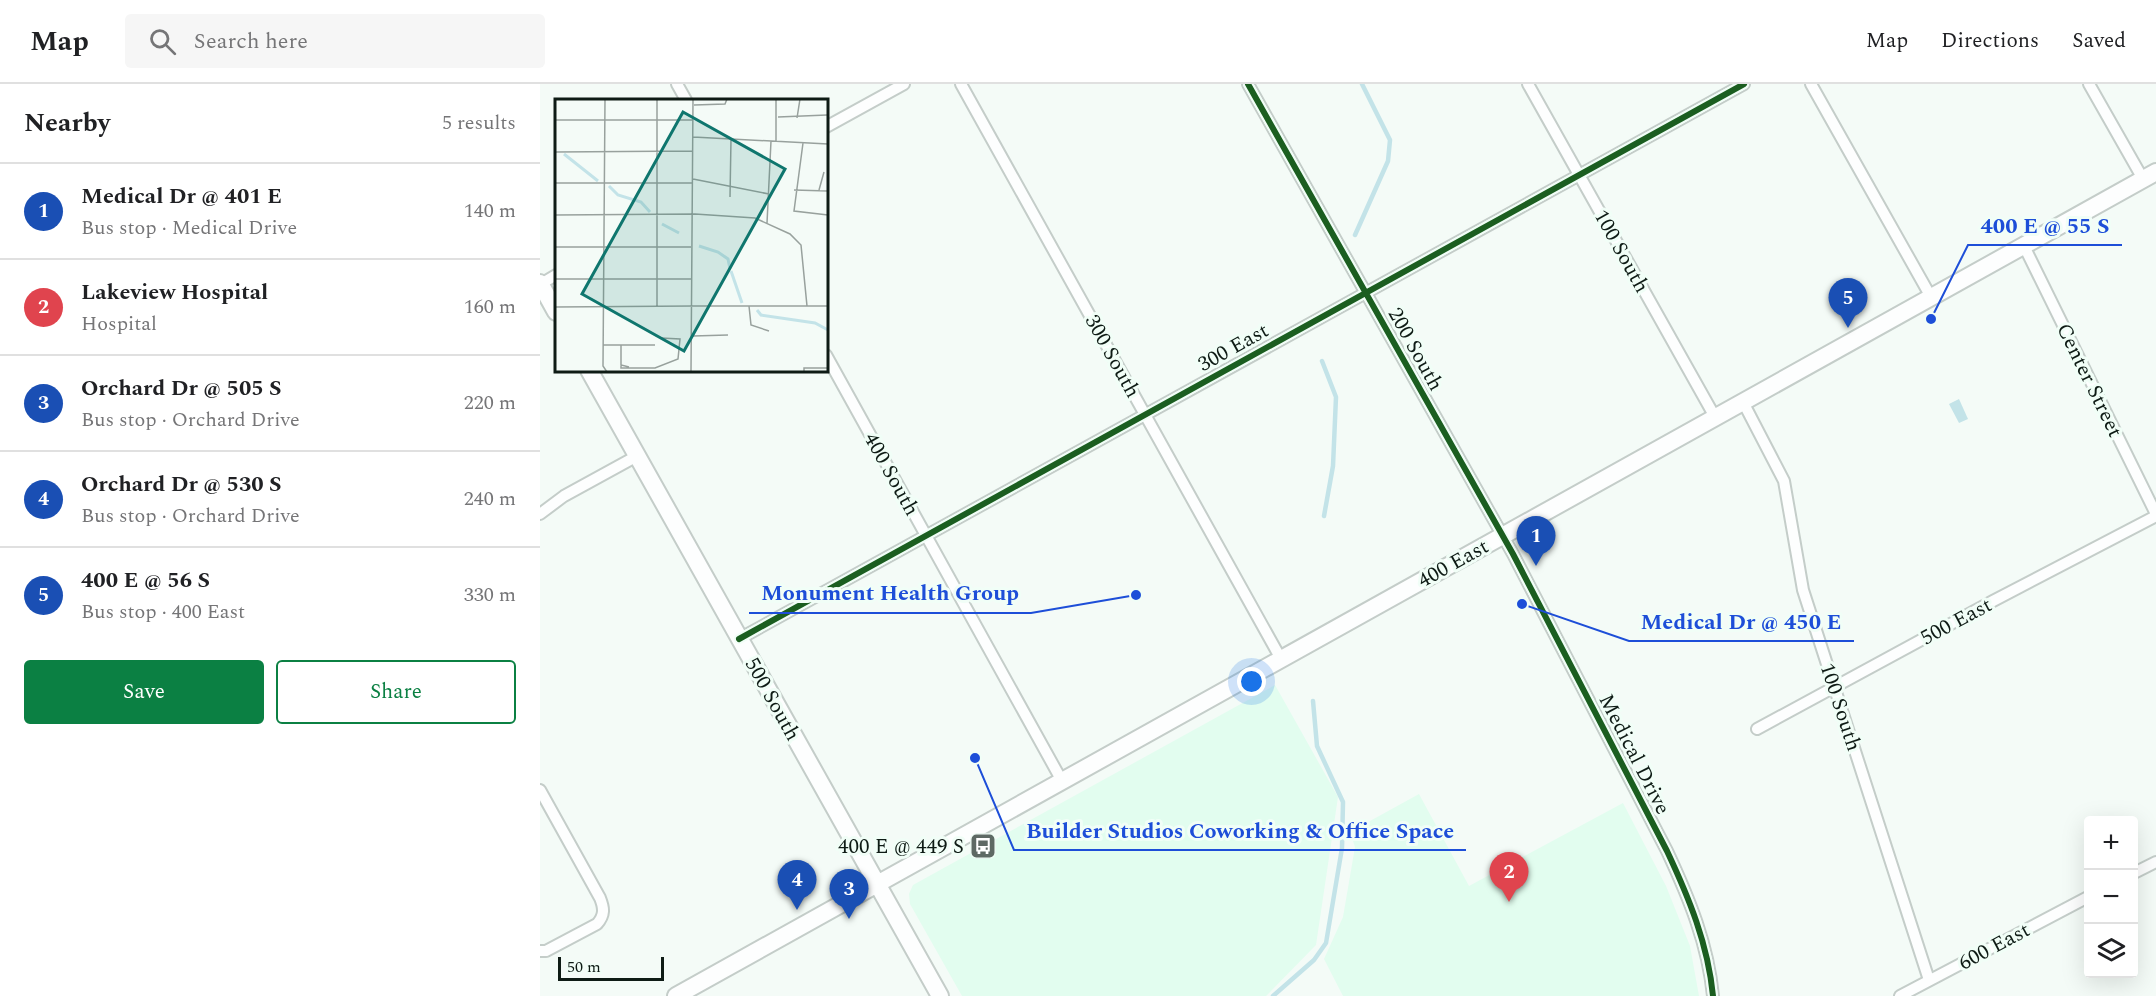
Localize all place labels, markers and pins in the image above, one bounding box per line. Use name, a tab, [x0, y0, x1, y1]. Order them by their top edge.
callout: 400 E @ 55 S	[1968, 205, 2122, 245]
pin: 5	[1828, 278, 1868, 328]
pin: 1	[1516, 516, 1556, 566]
callout: Monument Health Group	[749, 573, 1031, 613]
callout: Medical Dr @ 450 E	[1629, 601, 1854, 641]
callout: Builder Studios Coworking & Office Space	[1014, 810, 1466, 850]
place label: 400 E @ 449 S	[838, 831, 964, 863]
bus stop icon: 400 E @ 449 S	[968, 831, 998, 861]
pin: 2	[1490, 852, 1528, 902]
pin: 4	[778, 860, 816, 910]
pin: 3	[830, 870, 868, 919]

